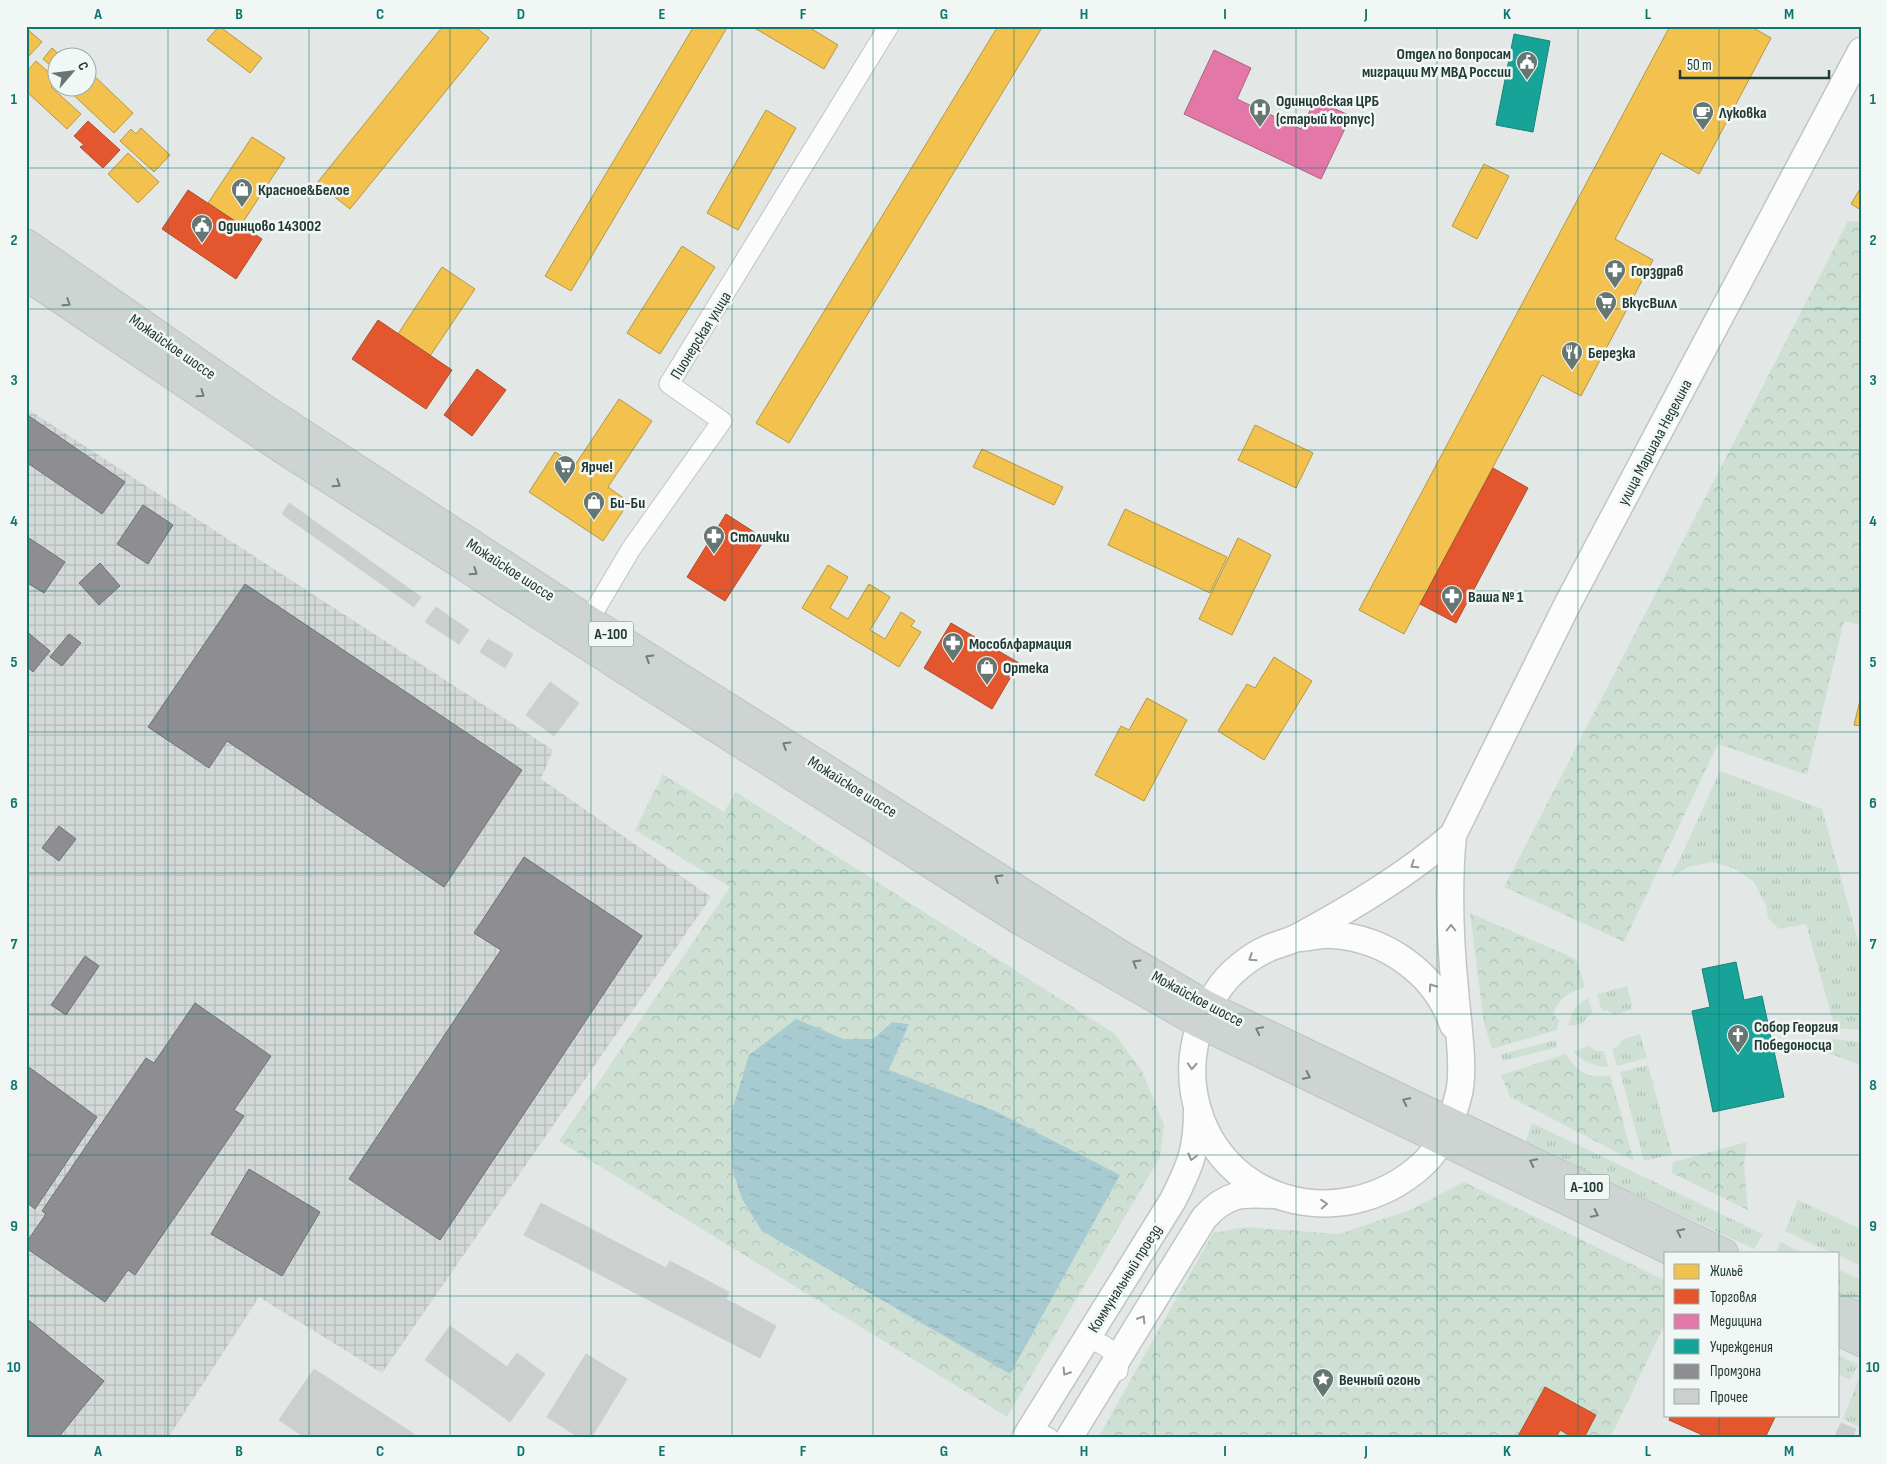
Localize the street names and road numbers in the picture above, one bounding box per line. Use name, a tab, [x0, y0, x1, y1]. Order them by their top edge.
street label: Пионерская улица	[667, 288, 736, 383]
street label: Можайское шоссе	[125, 310, 219, 384]
street label: улица Маршала Неделина	[1614, 377, 1696, 509]
street label: Можайское шоссе	[463, 535, 558, 606]
road number: А-100	[588, 622, 634, 646]
street label: Можайское шоссе	[804, 752, 900, 822]
street label: Можайское шоссе	[1148, 967, 1246, 1032]
road number: А-100	[1564, 1174, 1610, 1200]
street label: Коммунальный проезд	[1084, 1221, 1166, 1336]

